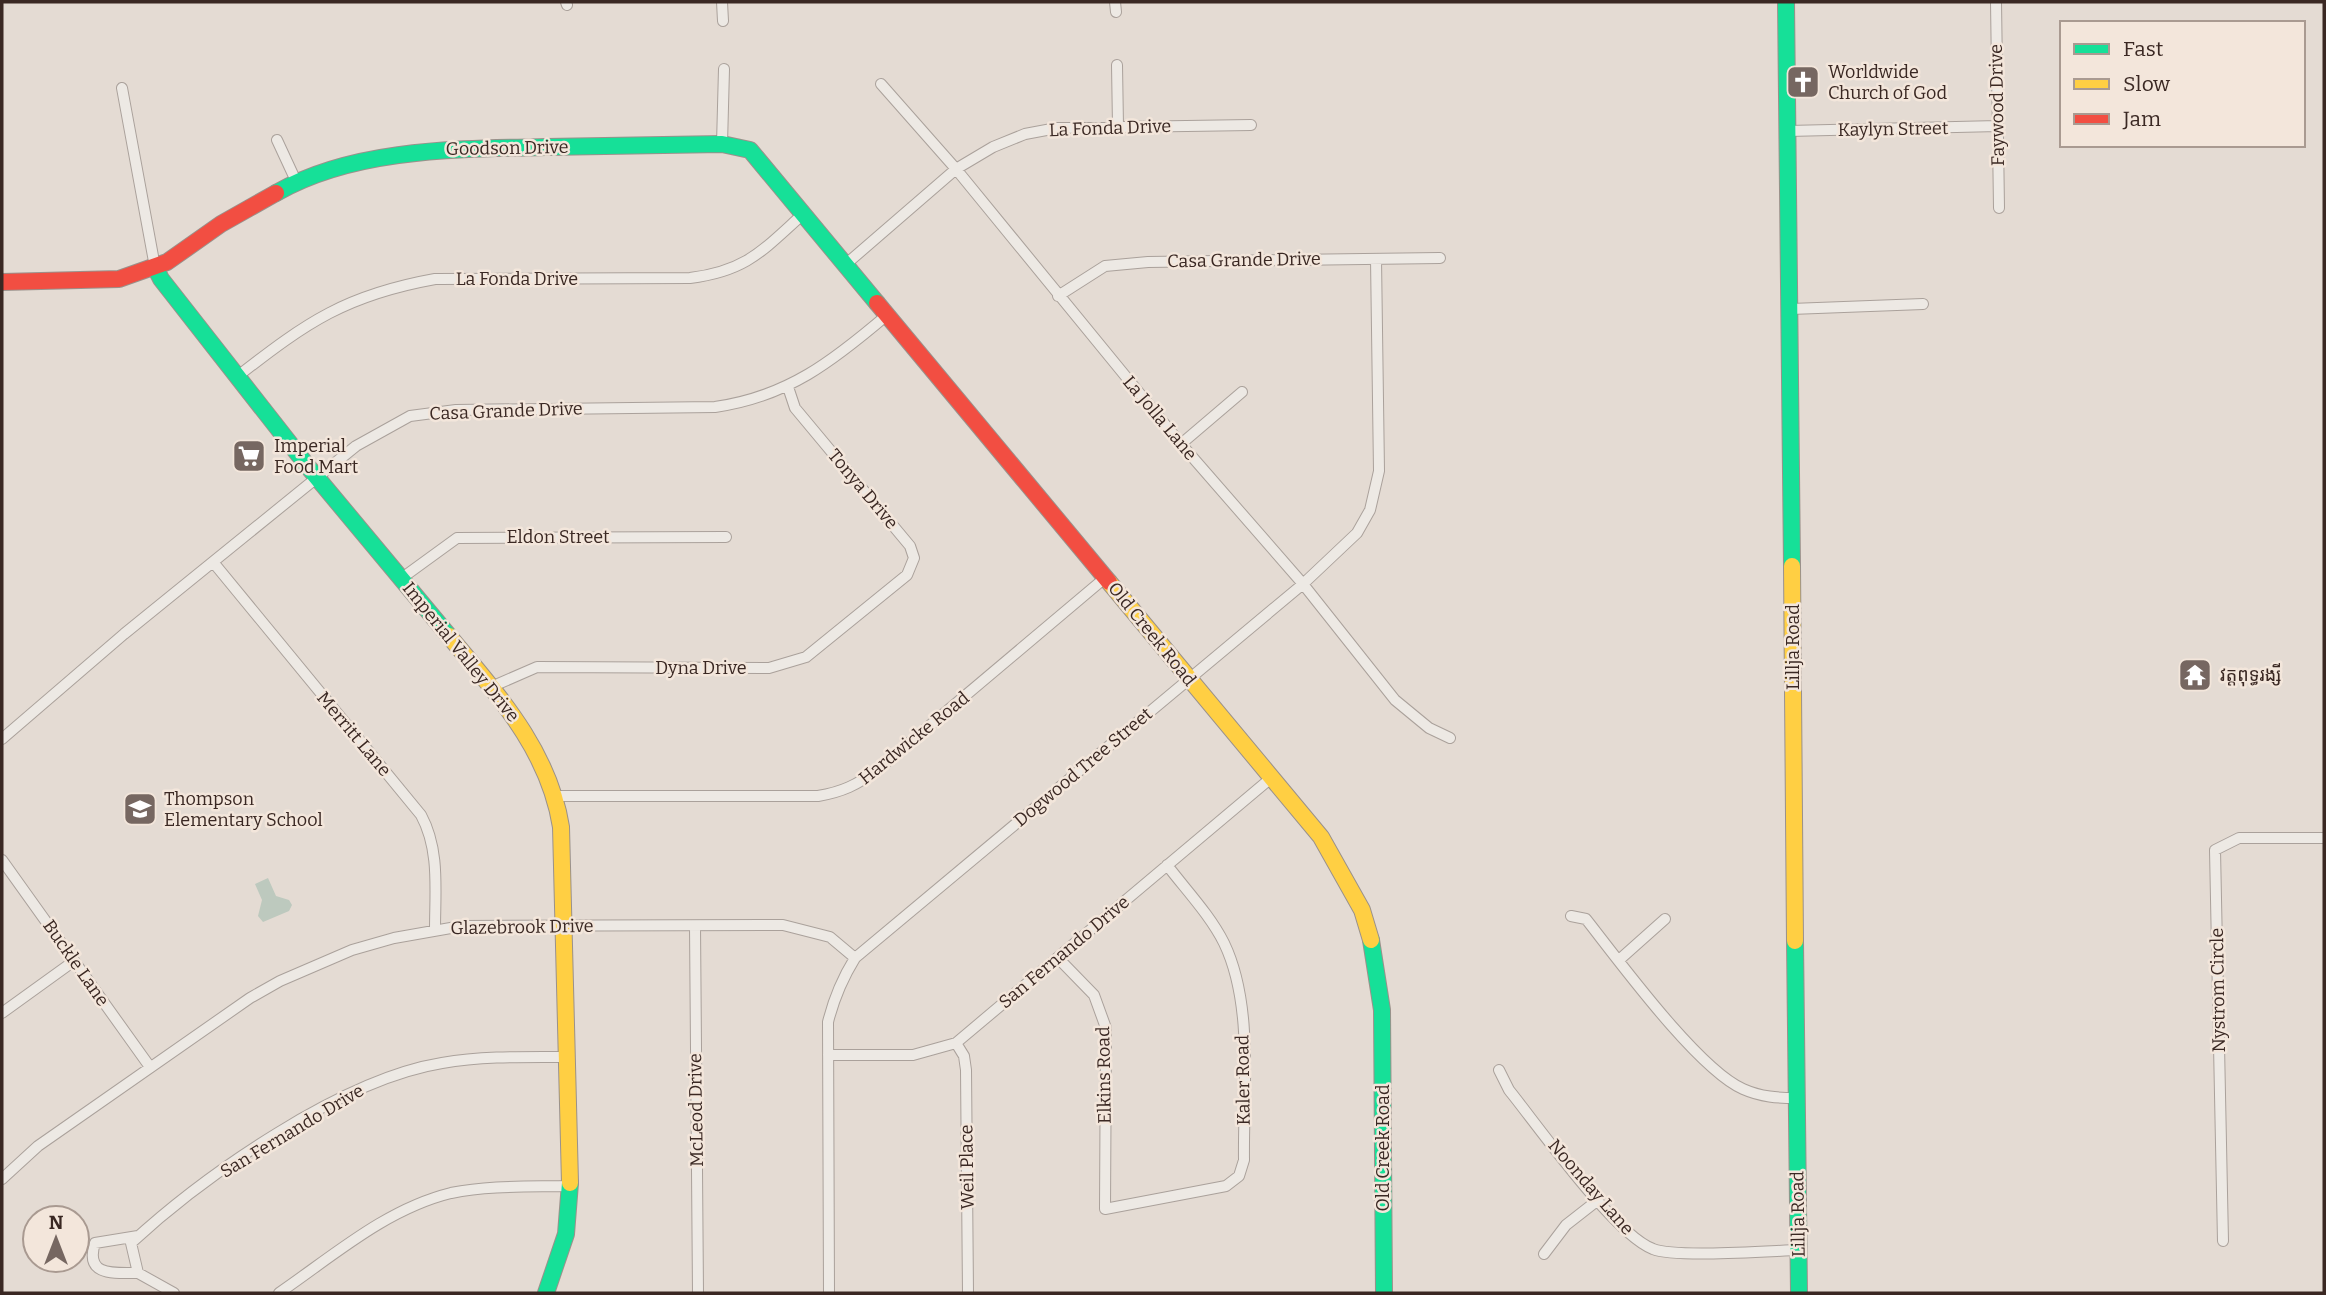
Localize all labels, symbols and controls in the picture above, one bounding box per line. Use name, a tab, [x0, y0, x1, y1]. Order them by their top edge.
legend	[2060, 21, 2305, 147]
text: Fast	[2123, 36, 2164, 62]
street label: Faywood Drive	[1985, 44, 2009, 166]
place label: Worldwide Church of God	[1828, 61, 1947, 104]
church icon: Worldwide Church of God	[1784, 63, 1822, 101]
text: Slow	[2123, 71, 2170, 97]
text: Jam	[2122, 106, 2161, 132]
street label: La Fonda Drive	[1048, 115, 1172, 141]
street label: Kaylyn Street	[1837, 117, 1949, 141]
street label: Goodson Drive	[445, 136, 569, 160]
street label: Casa Grande Drive	[1167, 248, 1321, 272]
street label: La Fonda Drive	[456, 268, 578, 290]
street label: La Jolla Lane	[1118, 371, 1202, 465]
street label: Casa Grande Drive	[429, 397, 583, 425]
place label: Imperial Food Mart	[274, 435, 359, 478]
supermarket icon: Imperial Food Mart	[230, 437, 268, 475]
street label: Tonya Drive	[823, 444, 903, 534]
street label: Eldon Street	[506, 526, 610, 548]
street label: Imperial Valley Drive	[398, 578, 524, 726]
street label: Old Creek Road	[1103, 578, 1201, 691]
street label: Lillja Road	[1782, 604, 1804, 690]
temple icon: វត្តពុទ្ធរង្សី	[2176, 656, 2214, 694]
street label: Dyna Drive	[655, 657, 747, 679]
place label: វត្តពុទ្ធរង្សី	[2220, 663, 2282, 687]
street label: Merritt Lane	[312, 687, 396, 781]
street label: Hardwicke Road	[854, 687, 974, 789]
street label: Dogwood Tree Street	[1009, 702, 1157, 831]
place label: Thompson Elementary School	[164, 788, 323, 831]
school or university icon: Thompson Elementary School	[121, 790, 159, 828]
street label: San Fernando Drive	[994, 891, 1134, 1013]
street label: Buckle Lane	[38, 915, 114, 1011]
street label: Glazebrook Drive	[450, 915, 594, 939]
street label: Nystrom Circle	[2206, 928, 2230, 1052]
street label: Elkins Road	[1092, 1026, 1116, 1124]
street label: Kaler Road	[1231, 1034, 1255, 1126]
street label: McLeod Drive	[684, 1053, 708, 1167]
street label: San Fernando Drive	[216, 1079, 368, 1183]
street label: Old Creek Road	[1372, 1084, 1394, 1212]
street label: Weil Place	[955, 1124, 979, 1210]
street label: Noonday Lane	[1543, 1135, 1639, 1239]
street label: Lillja Road	[1786, 1170, 1810, 1257]
north arrow	[21, 1204, 91, 1274]
text: N	[49, 1211, 64, 1234]

